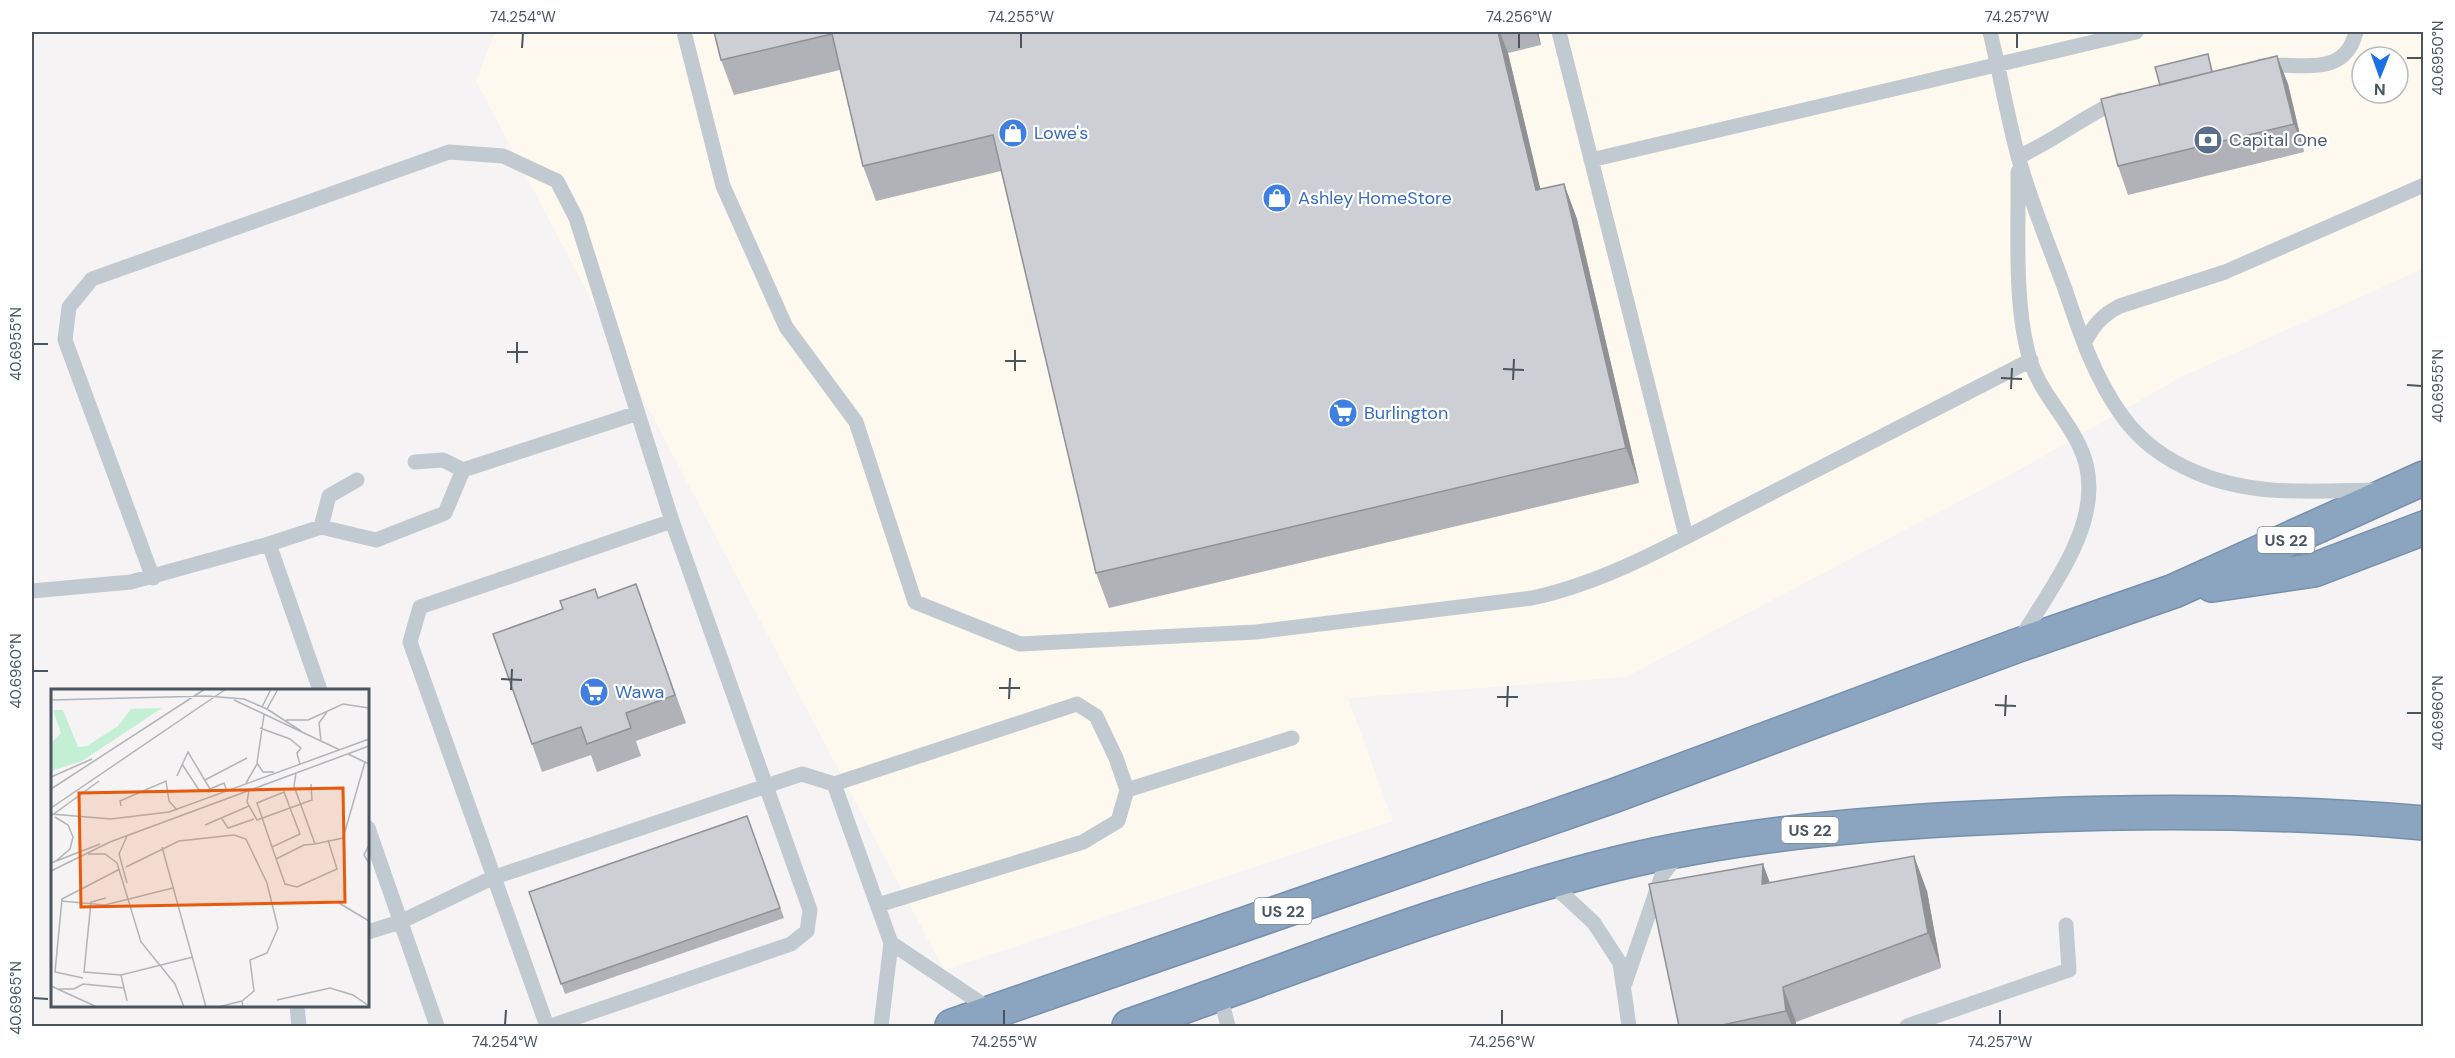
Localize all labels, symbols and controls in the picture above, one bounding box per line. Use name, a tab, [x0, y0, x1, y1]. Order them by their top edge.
text: 74.254°W	[490, 7, 556, 27]
text: 74.255°W	[988, 7, 1054, 27]
text: 74.256°W	[1486, 7, 1553, 27]
text: 74.257°W	[1985, 7, 2050, 27]
text: 40.6950°N	[2428, 21, 2448, 95]
north arrow	[2350, 45, 2410, 105]
text: N	[2374, 79, 2386, 100]
shop icon: Lowe's	[997, 117, 1029, 149]
place label: Lowe's	[1034, 121, 1088, 145]
bank icon: Capital One	[2192, 124, 2224, 156]
place label: Capital One	[2229, 128, 2327, 152]
shop icon: Ashley HomeStore	[1261, 182, 1293, 214]
place label: Ashley HomeStore	[1298, 186, 1452, 210]
text: 40.6955°N	[6, 307, 26, 381]
text: 40.6955°N	[2428, 349, 2448, 423]
supermarket icon: Burlington	[1327, 397, 1359, 429]
place label: Burlington	[1364, 401, 1448, 425]
road number: US 22	[2258, 527, 2314, 553]
text: 40.6960°N	[6, 633, 26, 709]
text: 40.6960°N	[2428, 675, 2448, 751]
supermarket icon: Wawa	[578, 676, 610, 708]
place label: Wawa	[615, 680, 664, 704]
inset map	[51, 689, 369, 1007]
road number: US 22	[1782, 817, 1838, 843]
road number: US 22	[1254, 898, 1312, 924]
text: 40.6965°N	[6, 961, 26, 1035]
text: 74.254°W	[472, 1032, 538, 1052]
text: 74.255°W	[971, 1032, 1037, 1052]
text: 74.256°W	[1469, 1032, 1536, 1052]
text: 74.257°W	[1968, 1032, 2033, 1052]

